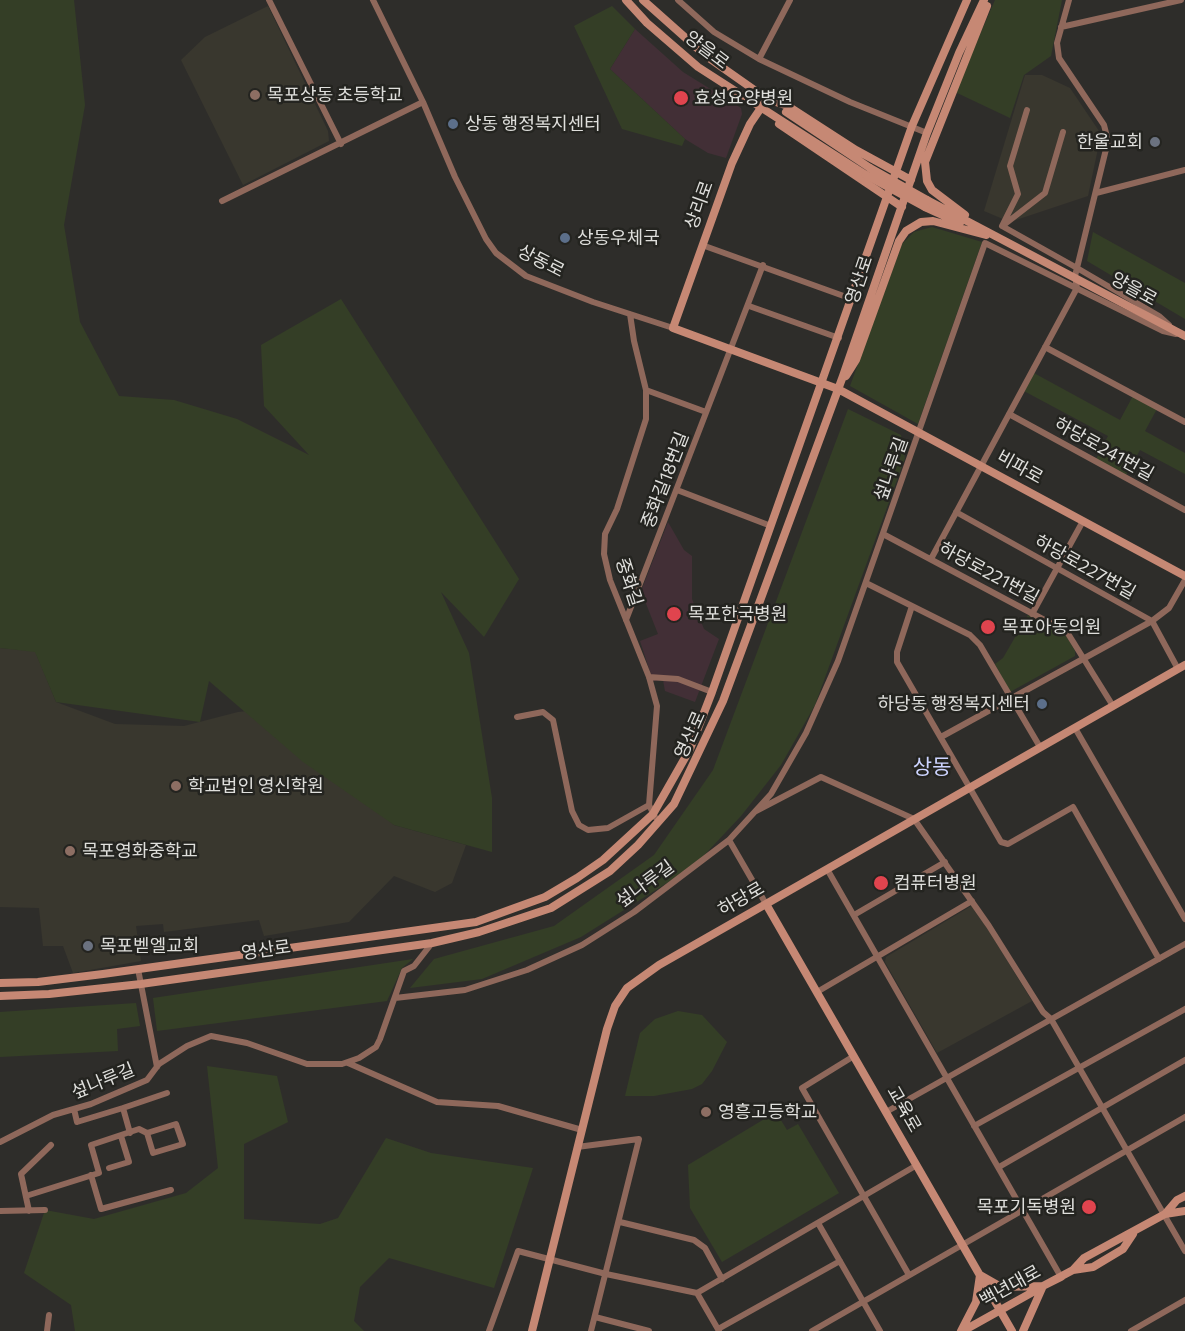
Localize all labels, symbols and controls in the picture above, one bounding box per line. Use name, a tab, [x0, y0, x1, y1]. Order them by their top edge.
street label: 양을로	[681, 26, 733, 74]
place label: 목포상동 초등학교	[267, 84, 403, 106]
place label: 효성요양병원	[694, 87, 793, 109]
marker: 목포상동 초등학교	[248, 88, 262, 102]
marker: 효성요양병원	[672, 89, 690, 107]
place label: 상동 행정복지센터	[465, 113, 601, 135]
marker: 상동 행정복지센터	[446, 117, 460, 131]
place label: 한울교회	[1077, 131, 1143, 153]
marker: 한울교회	[1148, 135, 1162, 149]
street label: 상리로	[680, 178, 718, 232]
place label: 상동우체국	[577, 227, 660, 249]
marker: 상동우체국	[558, 231, 572, 245]
street label: 상동로	[514, 240, 568, 282]
street label: 영산로	[841, 253, 877, 307]
street label: 양을로	[1107, 268, 1161, 310]
street label: 하당로241번길	[1050, 413, 1158, 485]
street label: 중화길18번길	[637, 429, 693, 531]
street label: 섶나루길	[870, 434, 912, 504]
street label: 비파로	[993, 446, 1047, 488]
street label: 하당로227번길	[1031, 530, 1139, 604]
street label: 하당로221번길	[935, 538, 1043, 608]
street label: 중화길	[611, 555, 647, 609]
place label: 목포한국병원	[688, 603, 787, 625]
marker: 목포한국병원	[665, 605, 683, 623]
place label: 목포아동의원	[1002, 616, 1101, 638]
marker: 목포아동의원	[979, 618, 997, 636]
place label: 하당동 행정복지센터	[878, 693, 1030, 715]
marker: 하당동 행정복지센터	[1035, 697, 1049, 711]
street label: 영산로	[670, 708, 710, 762]
district label: 상동	[913, 754, 951, 780]
place label: 학교법인 영신학원	[188, 775, 324, 797]
marker: 학교법인 영신학원	[169, 779, 183, 793]
place label: 목포영화중학교	[82, 840, 198, 862]
marker: 목포영화중학교	[63, 844, 77, 858]
street label: 섶나루길	[612, 856, 678, 912]
place label: 컴퓨터병원	[894, 872, 977, 894]
marker: 컴퓨터병원	[872, 874, 890, 892]
street label: 하당로	[714, 877, 768, 921]
place label: 목포벧엘교회	[100, 935, 199, 957]
street label: 영산로	[240, 936, 292, 964]
marker: 목포벧엘교회	[81, 939, 95, 953]
street label: 섶나루길	[68, 1059, 138, 1103]
street label: 교육로	[882, 1082, 926, 1136]
place label: 영흥고등학교	[718, 1101, 817, 1123]
marker: 영흥고등학교	[699, 1105, 713, 1119]
place label: 목포기독병원	[977, 1196, 1076, 1218]
marker: 목포기독병원	[1080, 1198, 1098, 1216]
street label: 백년대로	[976, 1260, 1044, 1312]

